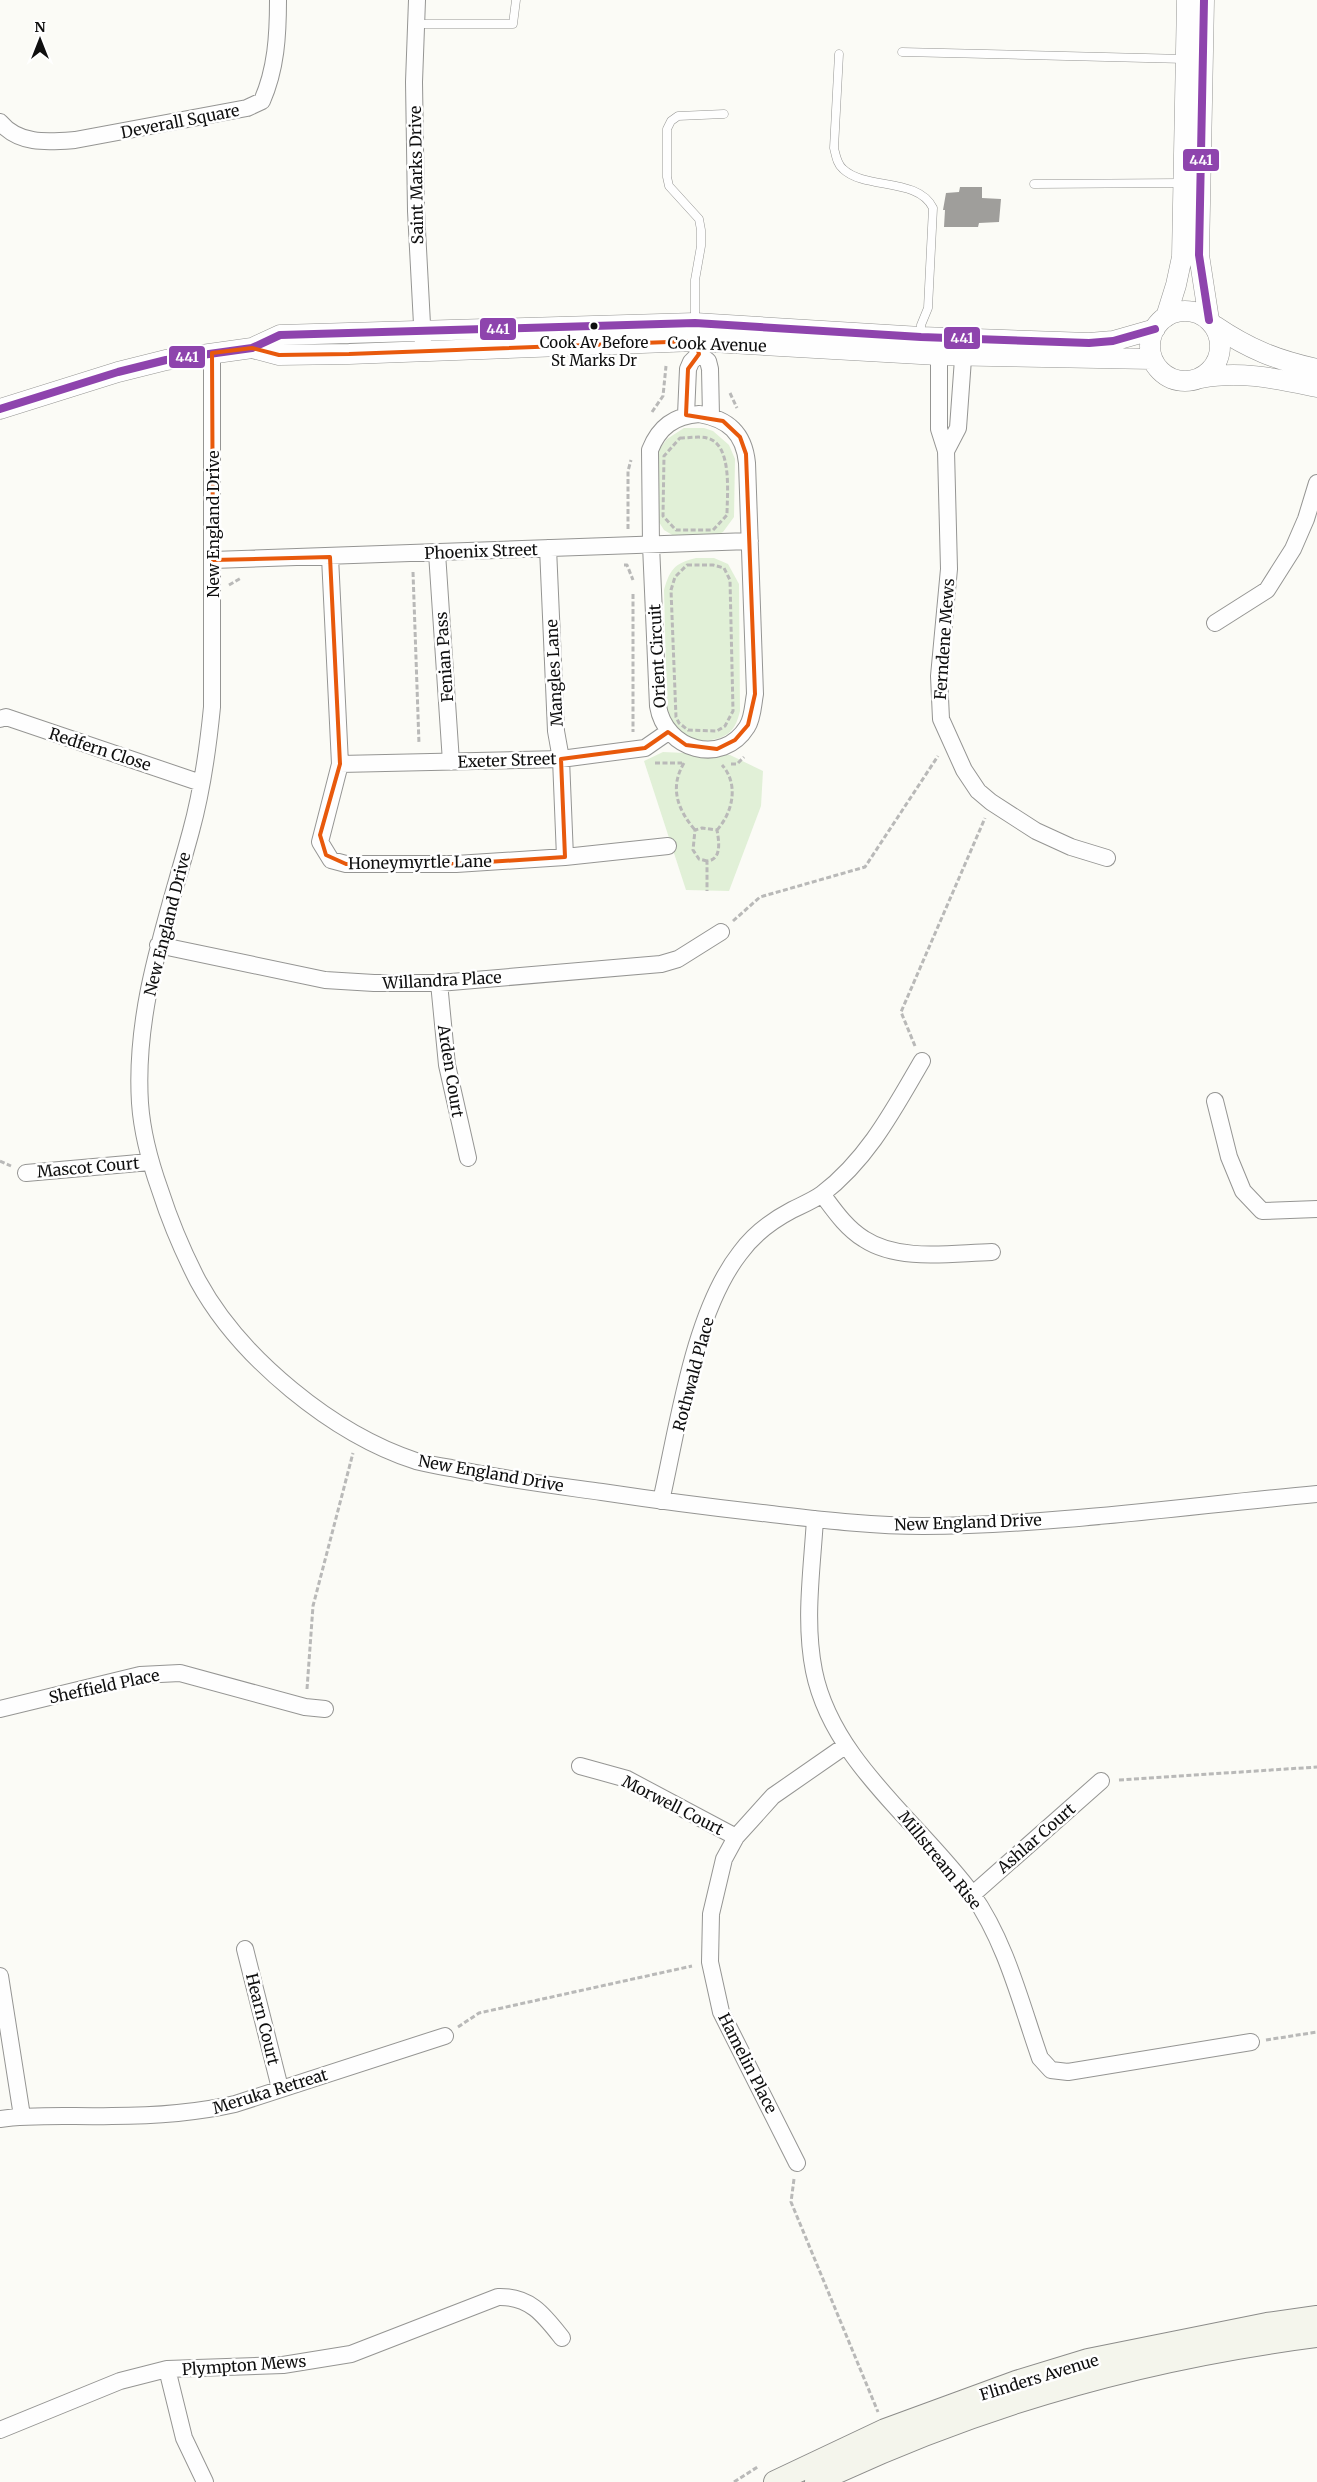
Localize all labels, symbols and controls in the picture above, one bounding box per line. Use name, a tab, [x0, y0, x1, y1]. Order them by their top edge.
north arrow	[15, 15, 65, 65]
text: N	[34, 18, 46, 36]
street label: Deverall Square	[119, 100, 241, 142]
street label: Saint Marks Drive	[405, 106, 427, 244]
line badge: 441	[1182, 148, 1220, 172]
text: 441	[1189, 151, 1213, 169]
line badge: 441	[479, 317, 517, 341]
text: 441	[486, 320, 510, 338]
marker: Cook Av Before St Marks Dr	[589, 321, 599, 331]
line badge: 441	[943, 326, 981, 350]
text: 441	[950, 329, 974, 347]
street label: Cook Avenue	[667, 332, 767, 356]
place label: Cook Av Before St Marks Dr	[540, 333, 649, 370]
line badge: 441	[168, 345, 206, 369]
text: 441	[175, 348, 199, 366]
street label: New England Drive	[203, 450, 223, 598]
street label: Phoenix Street	[424, 539, 539, 563]
street label: Ferndene Mews	[930, 577, 958, 700]
street label: Orient Circuit	[644, 603, 670, 708]
street label: Fenian Pass	[431, 611, 457, 703]
street label: Mangles Lane	[541, 619, 567, 727]
street label: Redfern Close	[46, 723, 154, 775]
street label: Exeter Street	[457, 748, 558, 772]
street label: New England Drive	[139, 850, 195, 998]
street label: Honeymyrtle Lane	[348, 851, 492, 873]
street label: Willandra Place	[381, 967, 502, 993]
street label: Arden Court	[434, 1022, 468, 1119]
street label: Mascot Court	[36, 1153, 141, 1181]
street label: Rothwald Place	[668, 1315, 718, 1433]
street label: New England Drive	[417, 1450, 565, 1496]
street label: New England Drive	[894, 1509, 1042, 1535]
street label: Sheffield Place	[47, 1665, 161, 1707]
street label: Morwell Court	[619, 1771, 728, 1839]
street label: Ashlar Court	[992, 1798, 1080, 1878]
street label: Millstream Rise	[894, 1807, 986, 1913]
street label: Hearn Court	[242, 1971, 284, 2068]
street label: Hamelin Place	[714, 2009, 782, 2117]
street label: Meruka Retreat	[210, 2064, 331, 2118]
street label: Flinders Avenue	[977, 2349, 1101, 2405]
street label: Plympton Mews	[181, 2351, 307, 2379]

